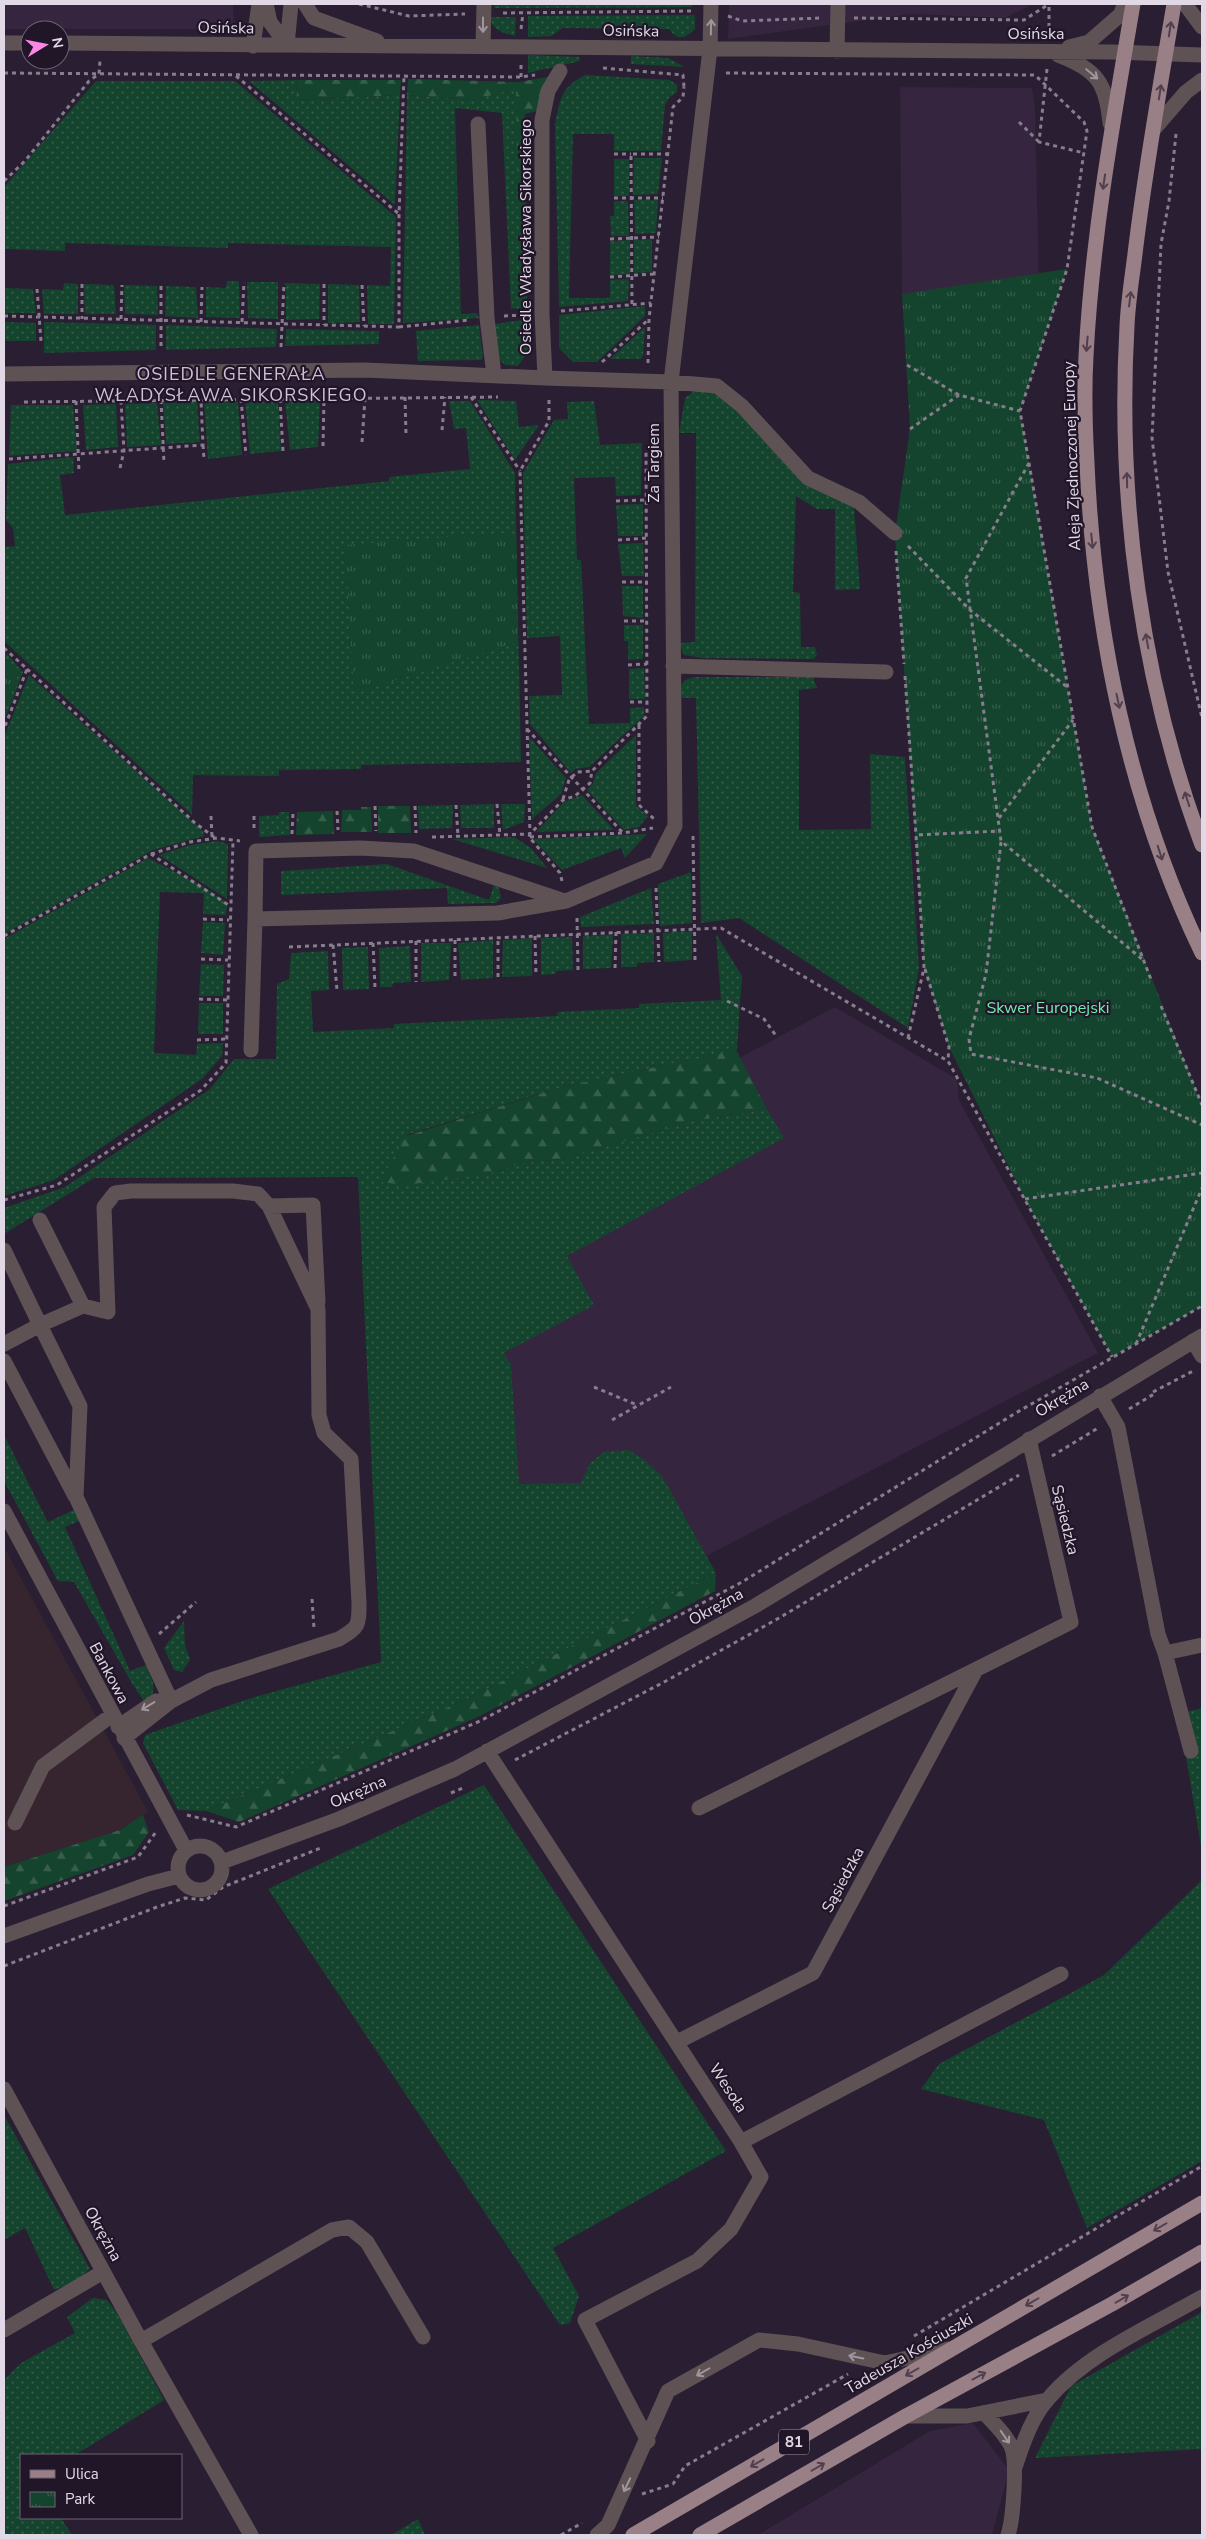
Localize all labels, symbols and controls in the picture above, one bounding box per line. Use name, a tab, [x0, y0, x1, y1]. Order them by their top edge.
one-way arrow	[478, 16, 488, 33]
street label: Osińska	[197, 17, 255, 39]
one-way arrow	[706, 19, 716, 35]
north arrow	[20, 20, 70, 70]
street label: Osińska	[602, 20, 660, 42]
one-way arrow	[1165, 22, 1175, 38]
street label: Osińska	[1008, 23, 1064, 45]
text: N	[47, 36, 68, 50]
one-way arrow	[1085, 69, 1098, 80]
one-way arrow	[1155, 84, 1165, 100]
street label: Osiedle Władysława Sikorskiego	[515, 119, 537, 355]
one-way arrow	[1099, 174, 1109, 190]
one-way arrow	[1125, 292, 1135, 308]
one-way arrow	[1082, 336, 1091, 352]
street label: Aleja Zjednoczonej Europy	[1058, 360, 1086, 551]
district label: OSIEDLE GENERAŁA WŁADYSŁAWA SIKORSKIEGO	[95, 362, 367, 407]
street label: Za Targiem	[643, 423, 665, 503]
one-way arrow	[1122, 472, 1132, 488]
one-way arrow	[1087, 533, 1097, 549]
one-way arrow	[1142, 634, 1152, 650]
one-way arrow	[1114, 693, 1123, 709]
one-way arrow	[1182, 791, 1191, 807]
one-way arrow	[1156, 845, 1165, 861]
park label: Skwer Europejski	[986, 997, 1110, 1019]
street label: Okrężna	[1031, 1373, 1093, 1423]
street label: Sąsiedzka	[1046, 1483, 1084, 1557]
street label: Okrężna	[685, 1583, 747, 1631]
street label: Bankowa	[84, 1638, 134, 1708]
one-way arrow	[142, 1702, 156, 1712]
street label: Okrężna	[326, 1770, 390, 1814]
street label: Sąsiedzka	[817, 1843, 869, 1917]
street label: Wesoła	[704, 2059, 752, 2117]
street label: Okrężna	[79, 2203, 127, 2265]
one-way arrow	[1154, 2223, 1168, 2233]
one-way arrow	[1114, 2293, 1128, 2303]
one-way arrow	[1026, 2298, 1040, 2308]
street label: Tadeusza Kościuszki	[841, 2308, 977, 2400]
one-way arrow	[848, 2351, 864, 2361]
one-way arrow	[697, 2367, 711, 2377]
one-way arrow	[906, 2368, 920, 2378]
one-way arrow	[972, 2371, 986, 2381]
road number: 81	[779, 2430, 809, 2454]
one-way arrow	[1000, 2430, 1010, 2444]
legend	[20, 2454, 182, 2519]
one-way arrow	[749, 2458, 764, 2468]
one-way arrow	[810, 2462, 825, 2472]
text: Ulica	[65, 2464, 99, 2484]
one-way arrow	[621, 2477, 631, 2492]
text: Park	[65, 2489, 95, 2509]

